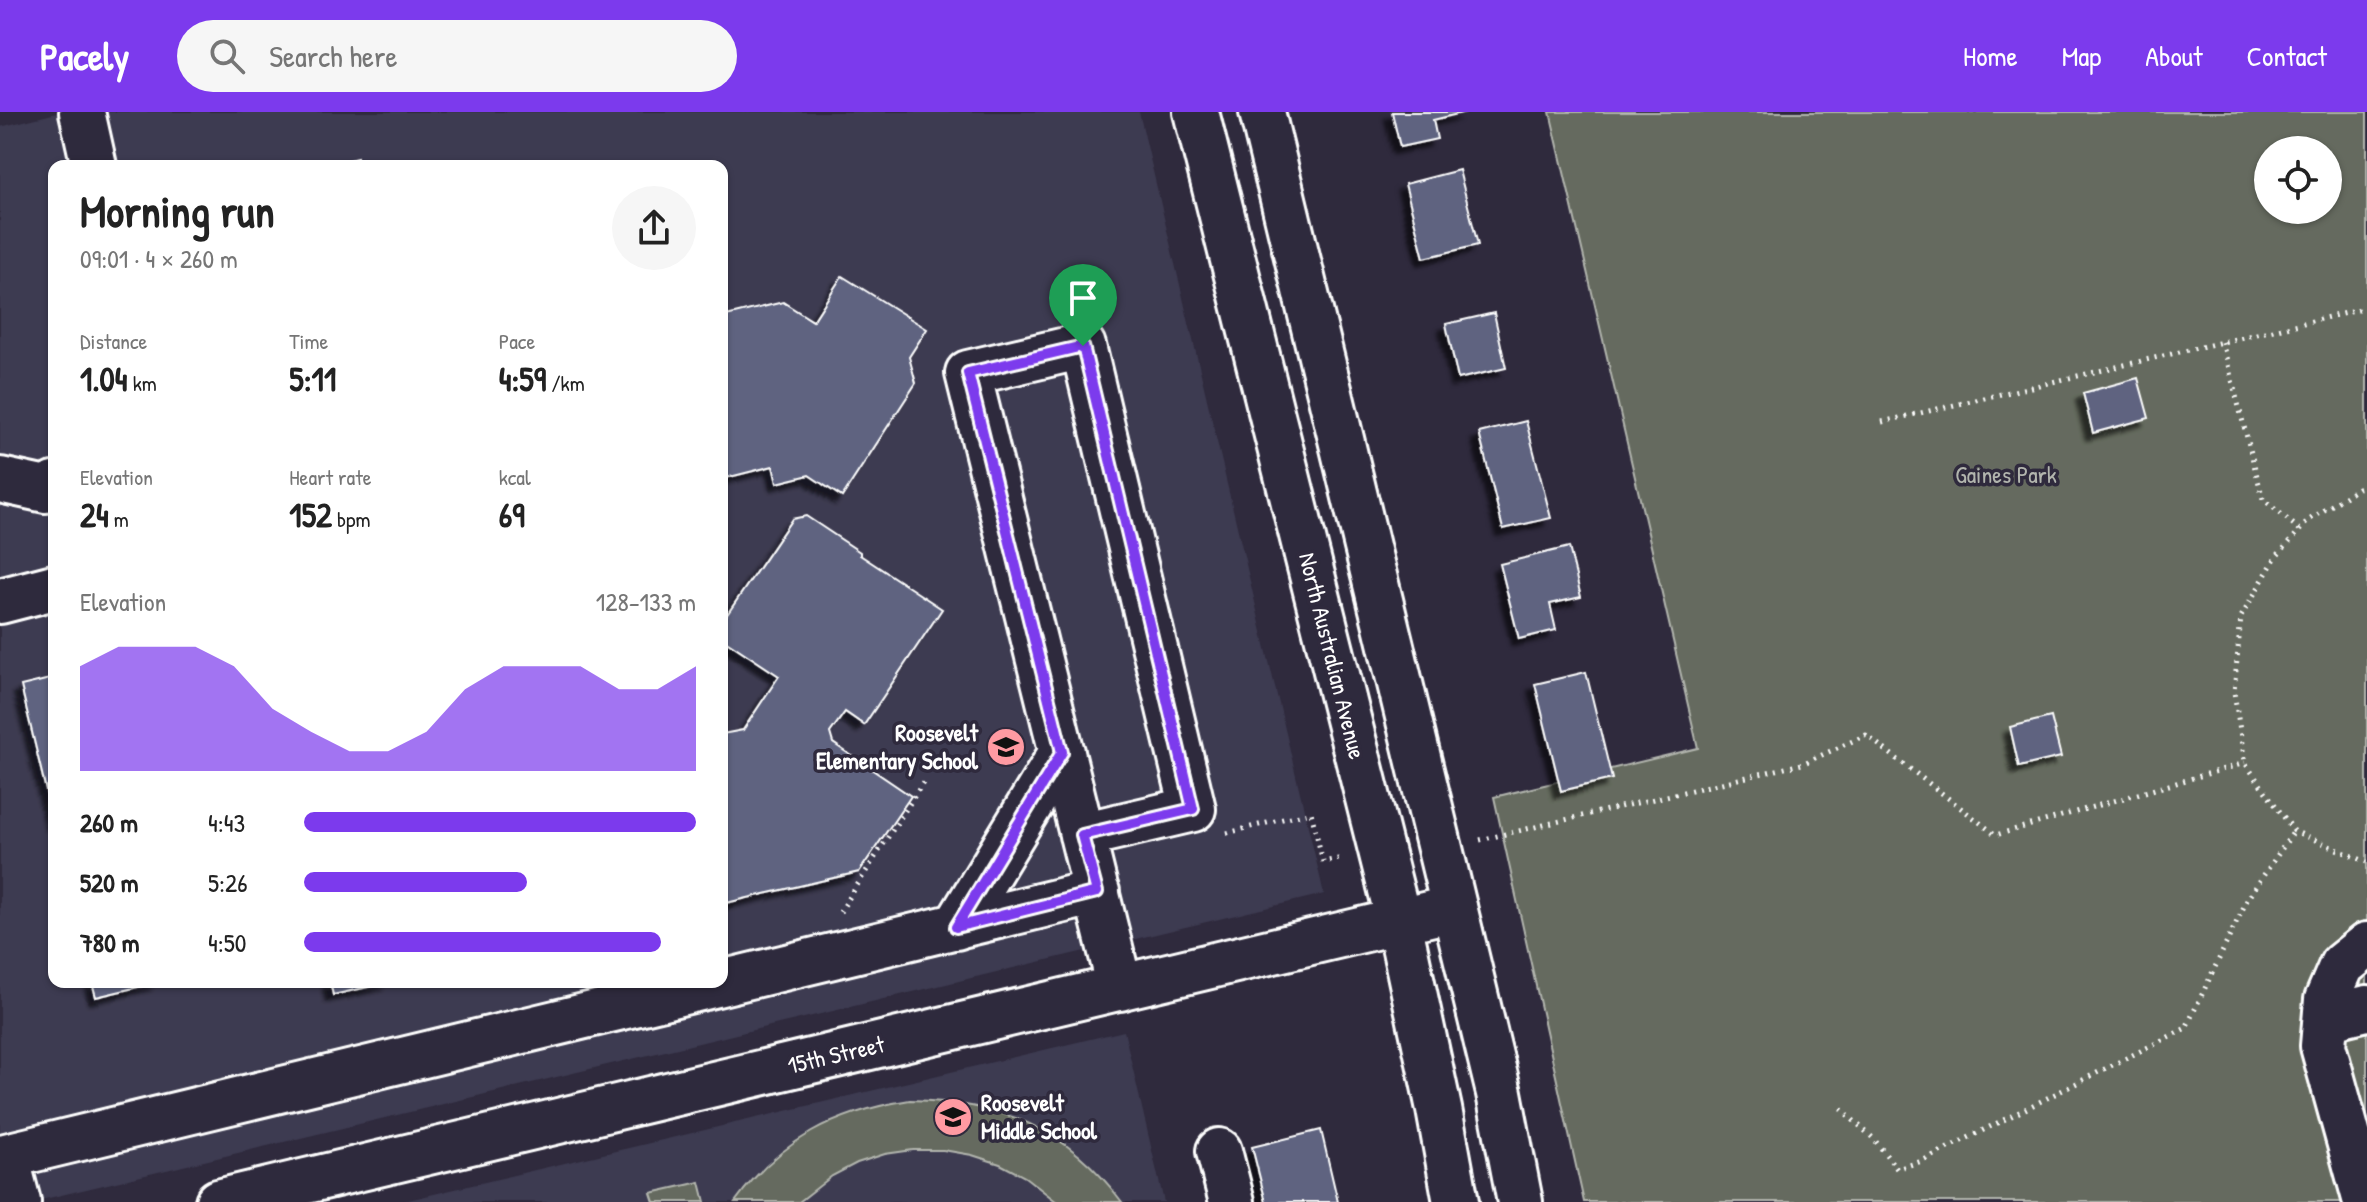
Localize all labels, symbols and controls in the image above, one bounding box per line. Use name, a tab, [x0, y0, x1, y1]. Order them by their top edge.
search box	[177, 20, 737, 92]
text: Pacely	[40, 30, 129, 82]
icon: search	[205, 34, 249, 78]
text: Search here	[269, 36, 397, 76]
text: Home	[1963, 37, 2018, 75]
text: Map	[2062, 37, 2101, 75]
text: About	[2145, 37, 2203, 75]
text: Contact	[2247, 37, 2327, 75]
map controls	[2254, 136, 2342, 224]
button: locate	[2254, 136, 2342, 224]
text: Morning run	[80, 181, 275, 241]
button: share	[612, 186, 696, 270]
text: 09:01 · 4 × 260 m	[80, 241, 238, 276]
pin	[1049, 264, 1117, 346]
icon: arrive	[1061, 276, 1105, 320]
text: Distance	[80, 326, 147, 356]
text: Time	[289, 326, 328, 356]
text: Pace	[499, 326, 535, 356]
text: 1.04	[80, 356, 128, 402]
text: 5:11	[289, 356, 336, 402]
text: 4:59	[499, 356, 546, 402]
text: km	[128, 368, 157, 398]
text: /km	[546, 368, 585, 398]
park label: Gaines Park	[1955, 458, 2057, 490]
text: Elevation	[80, 462, 153, 492]
text: Heart rate	[289, 462, 372, 492]
text: kcal	[499, 462, 531, 492]
text: 24	[80, 492, 109, 538]
text: 152	[289, 492, 332, 538]
text: 69	[499, 492, 525, 538]
text: m	[109, 504, 129, 534]
text: bpm	[332, 504, 370, 534]
street label: North Australian Avenue	[1292, 549, 1374, 763]
text: Elevation	[80, 584, 166, 619]
text: 128–133 m	[596, 584, 696, 619]
place label: Roosevelt Elementary School	[816, 716, 979, 777]
school or university icon: Roosevelt Elementary School	[985, 726, 1027, 768]
text: 260 m	[80, 805, 138, 840]
text: 4:43	[208, 805, 245, 840]
text: 520 m	[80, 865, 138, 900]
text: 5:26	[208, 865, 248, 900]
text: 780 m	[80, 925, 139, 960]
text: 4:50	[208, 925, 246, 960]
street label: 15th Street	[784, 1027, 888, 1081]
place label: Roosevelt Middle School	[981, 1086, 1098, 1146]
school or university icon: Roosevelt Middle School	[932, 1096, 974, 1138]

